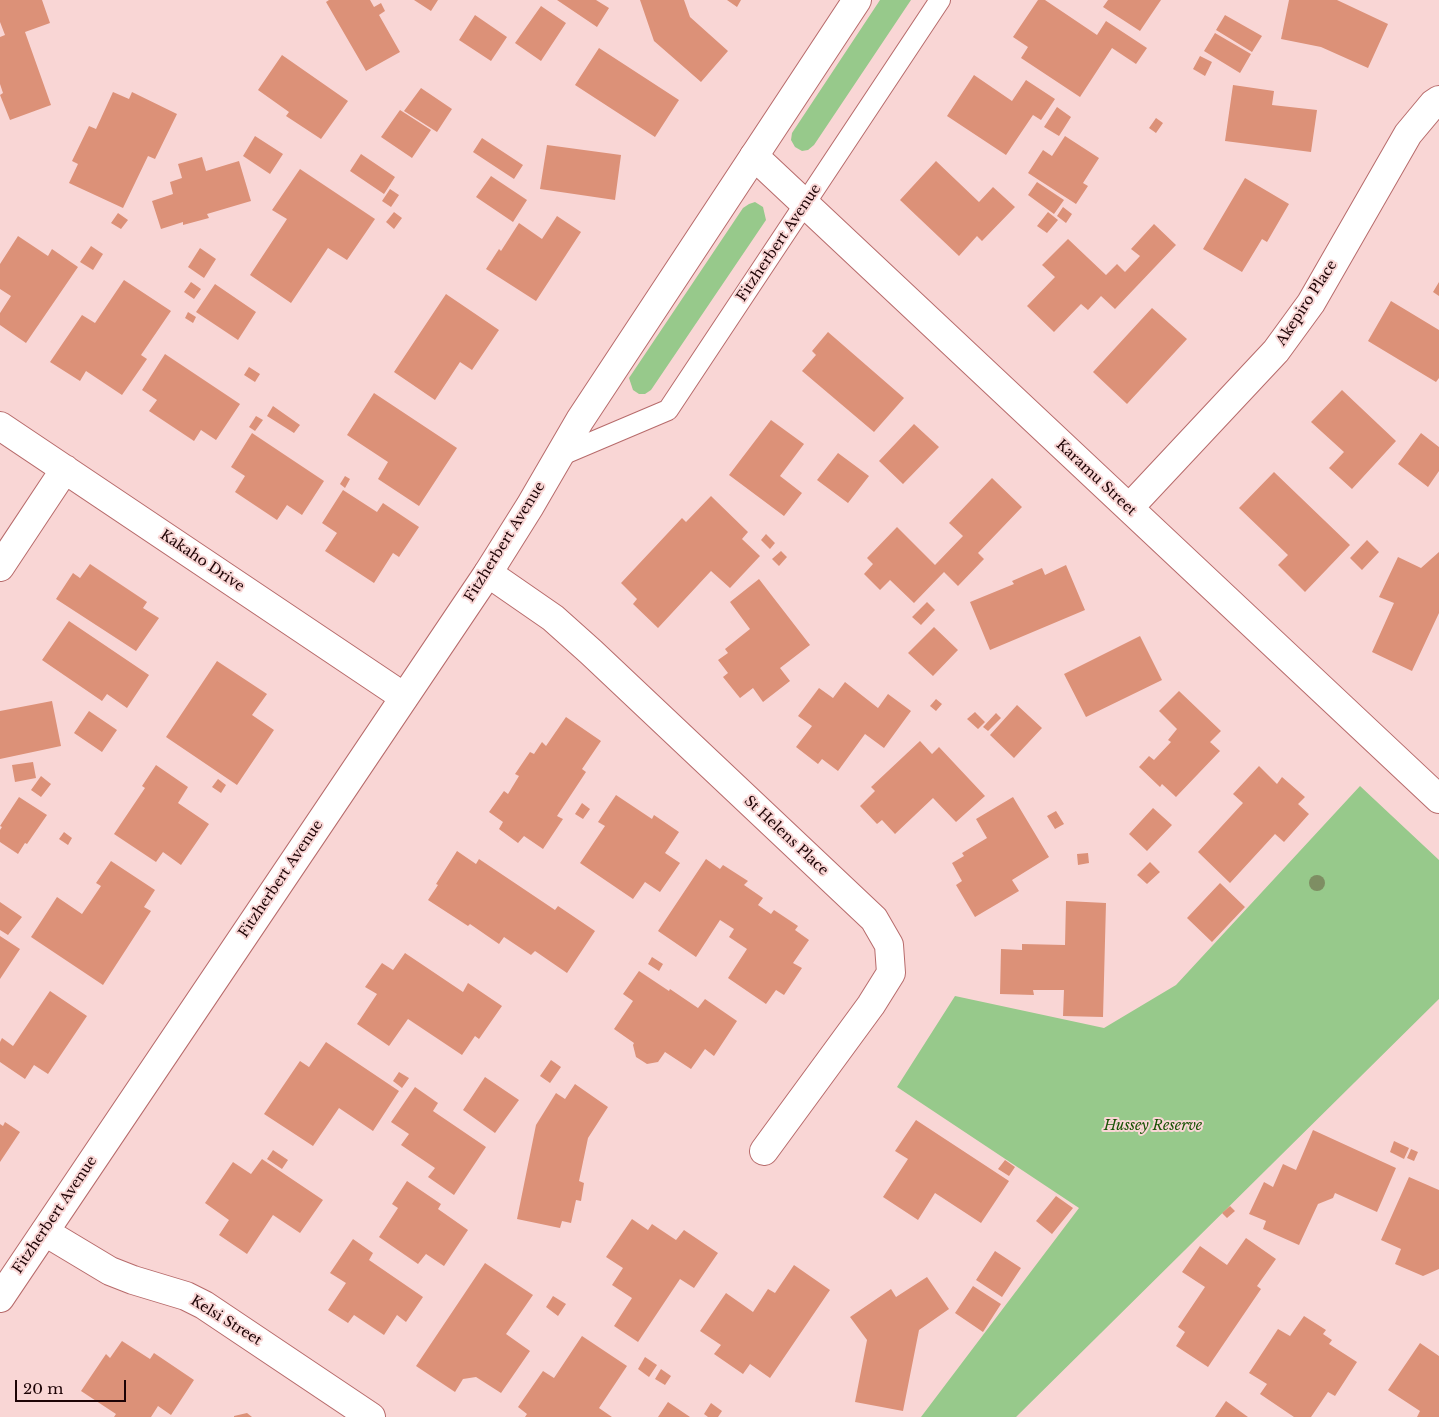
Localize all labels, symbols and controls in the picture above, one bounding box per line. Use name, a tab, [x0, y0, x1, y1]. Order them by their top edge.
street label: Fitzherbert Avenue	[733, 181, 825, 305]
street label: Akepiro Place	[1273, 257, 1341, 349]
street label: Karamu Street	[1052, 437, 1140, 519]
street label: Fitzherbert Avenue	[461, 479, 549, 605]
street label: Kakaho Drive	[157, 527, 247, 595]
street label: St Helens Place	[740, 793, 832, 879]
street label: Fitzherbert Avenue	[235, 817, 327, 941]
park label: Hussey Reserve	[1104, 1118, 1202, 1134]
street label: Fitzherbert Avenue	[9, 1153, 101, 1277]
street label: Kelsi Street	[187, 1293, 265, 1349]
scale bar	[18, 1370, 129, 1402]
text: 20 m	[23, 1379, 63, 1398]

